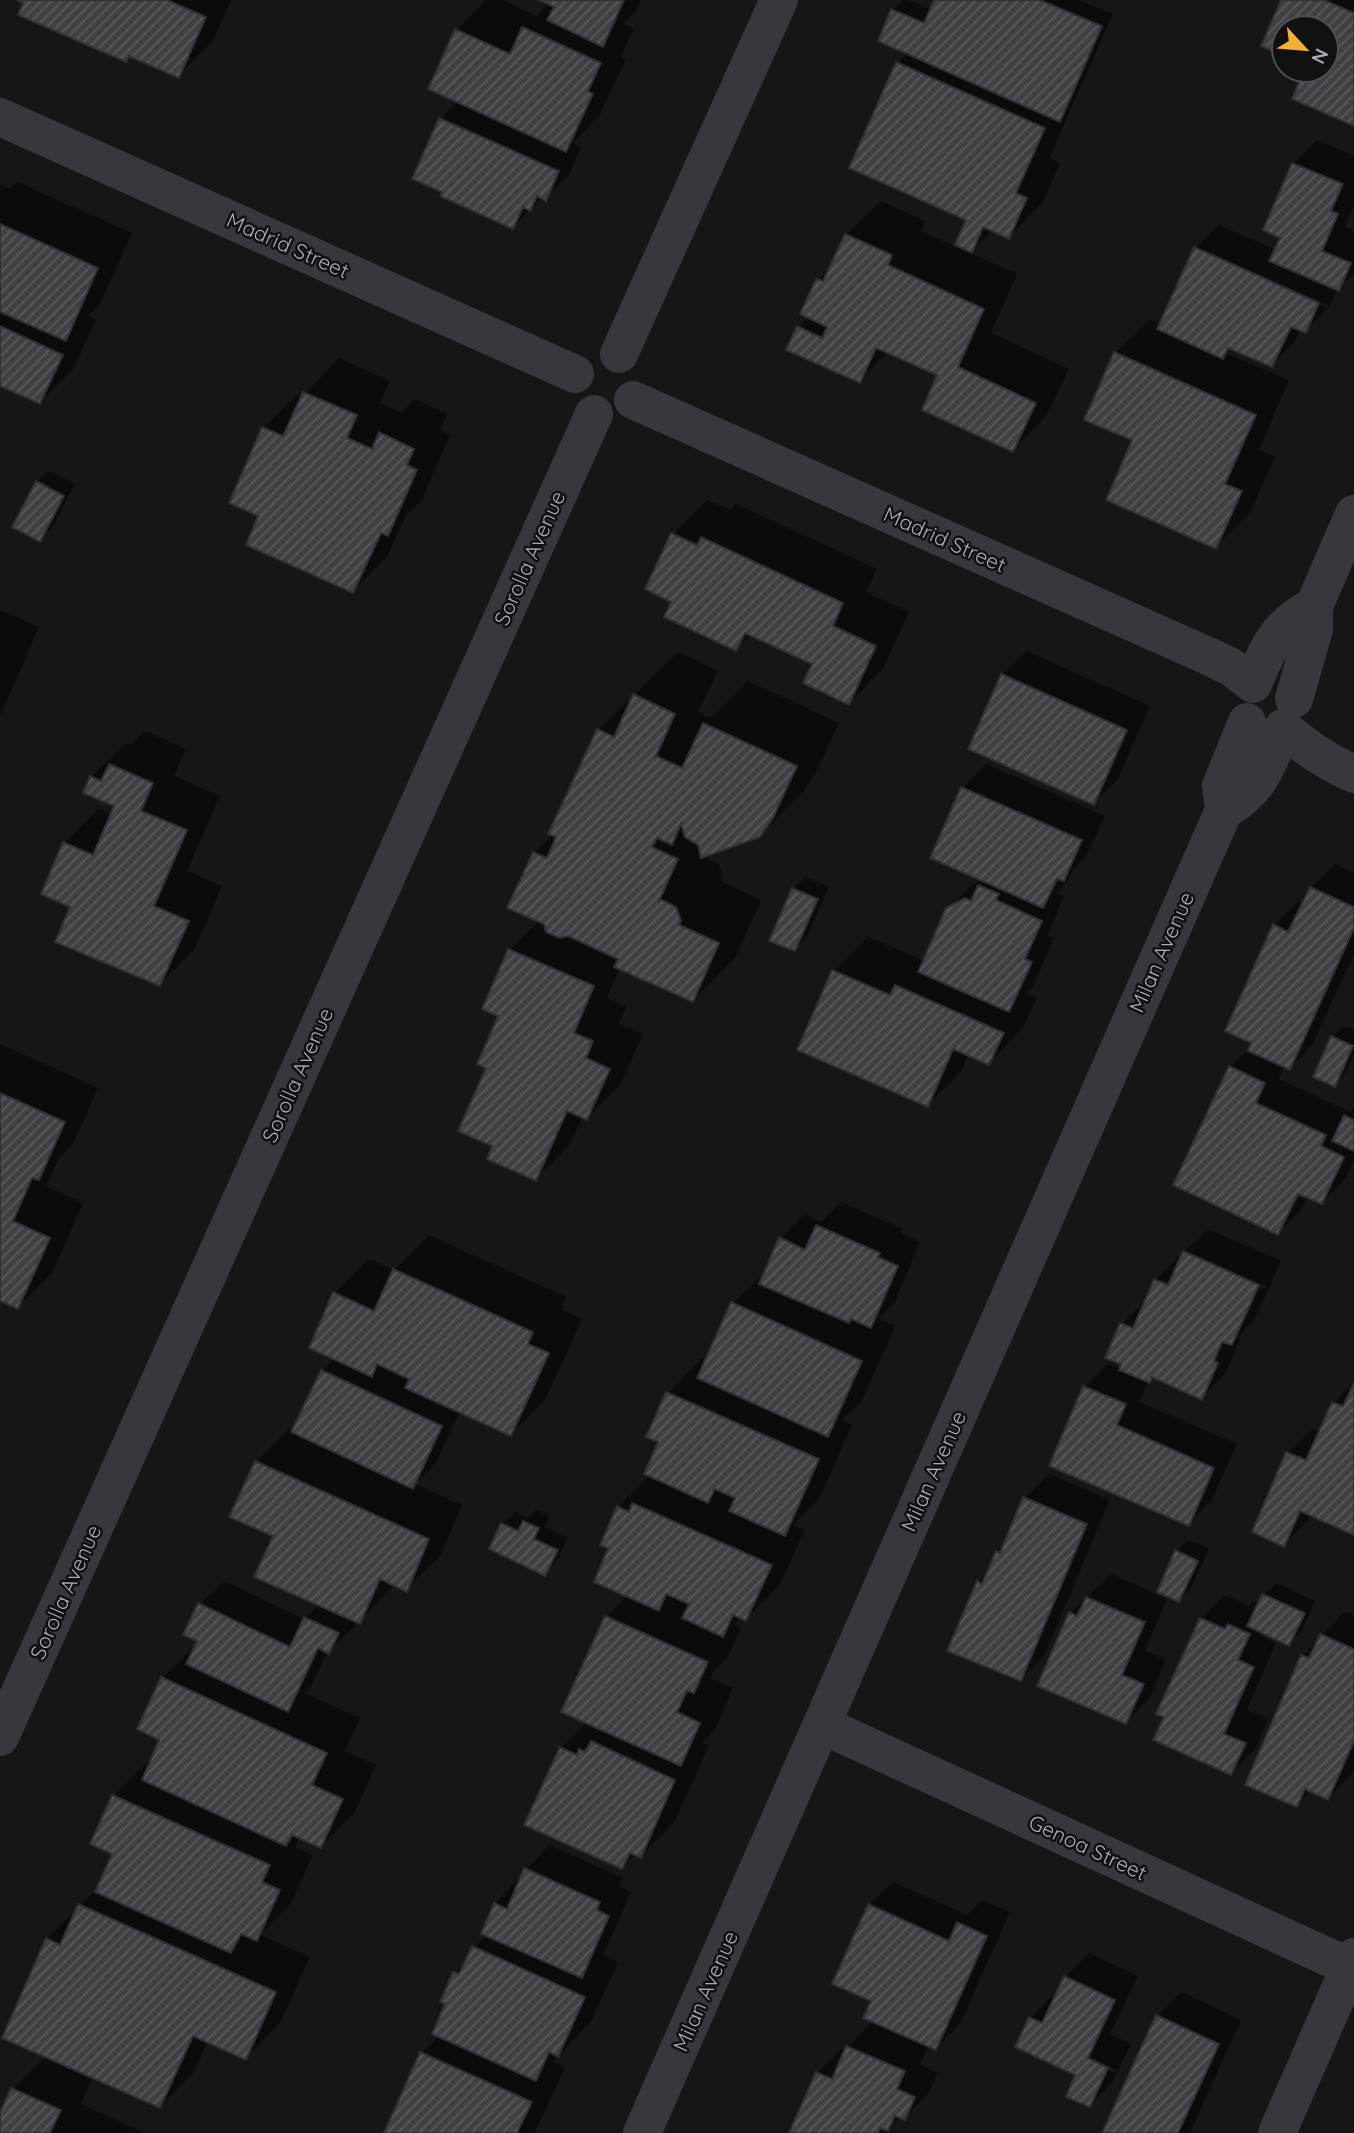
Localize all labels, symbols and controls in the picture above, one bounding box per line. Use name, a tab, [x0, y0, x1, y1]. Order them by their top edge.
north arrow	[1270, 14, 1340, 84]
text: N	[1306, 45, 1334, 68]
street label: Madrid Street	[223, 206, 353, 284]
street label: Sorolla Avenue	[488, 487, 570, 629]
street label: Madrid Street	[880, 500, 1010, 578]
street label: Milan Avenue	[1123, 888, 1199, 1016]
street label: Sorolla Avenue	[256, 1004, 338, 1146]
street label: Milan Avenue	[895, 1407, 971, 1535]
street label: Sorolla Avenue	[24, 1521, 106, 1663]
street label: Genoa Street	[1025, 1808, 1151, 1886]
street label: Milan Avenue	[667, 1927, 743, 2055]

